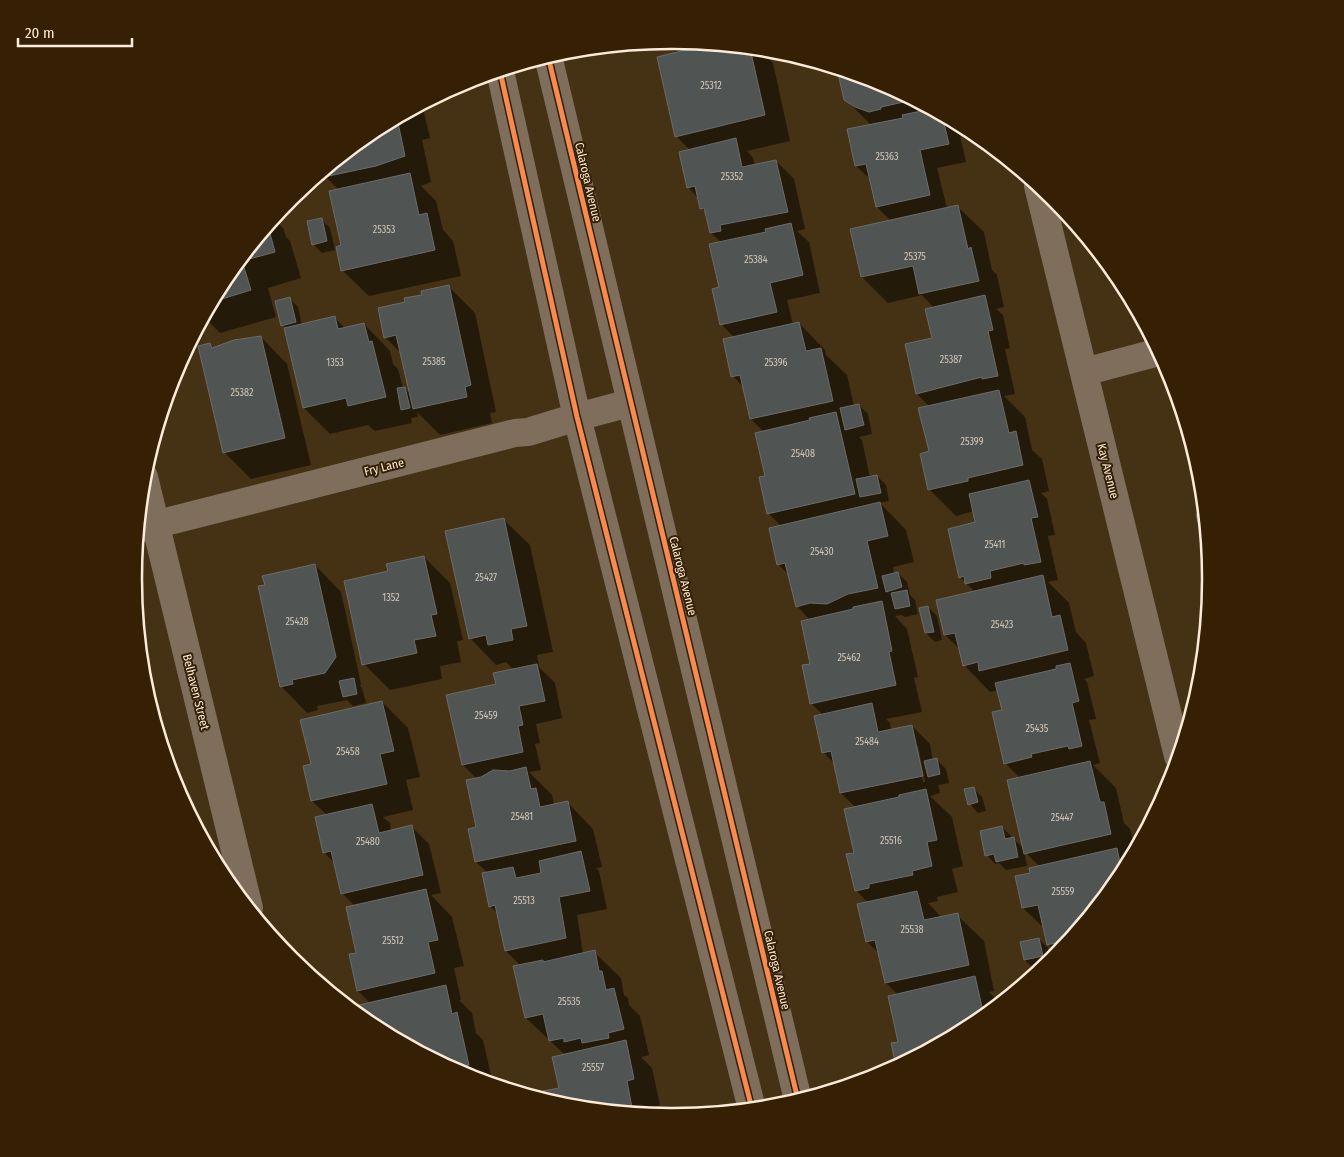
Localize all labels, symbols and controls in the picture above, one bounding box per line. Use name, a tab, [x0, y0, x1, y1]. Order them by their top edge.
scale bar	[18, 15, 131, 47]
text: 20 m	[25, 24, 55, 42]
house number: 25312	[700, 80, 722, 92]
street label: Calaroga Avenue	[572, 141, 604, 223]
house number: 25363	[876, 151, 899, 163]
house number: 25352	[721, 171, 744, 183]
house number: 25353	[373, 224, 396, 236]
house number: 25375	[904, 251, 926, 263]
house number: 25384	[744, 254, 768, 266]
house number: 25387	[940, 354, 962, 366]
house number: 25385	[422, 356, 446, 368]
house number: 1353	[326, 357, 344, 369]
house number: 25396	[764, 357, 788, 369]
house number: 25382	[231, 387, 254, 399]
house number: 25399	[960, 436, 984, 448]
street label: Kay Avenue	[1094, 442, 1122, 500]
house number: 25408	[791, 448, 815, 460]
street label: Fry Lane	[363, 455, 405, 479]
street label: Calaroga Avenue	[666, 535, 700, 617]
house number: 25411	[985, 539, 1005, 551]
house number: 25430	[810, 546, 834, 558]
house number: 25427	[475, 572, 497, 584]
house number: 1352	[382, 592, 400, 604]
house number: 25428	[285, 616, 309, 628]
house number: 25423	[991, 619, 1014, 631]
house number: 25462	[837, 652, 861, 664]
street label: Belhaven Street	[180, 653, 212, 731]
house number: 25459	[474, 710, 498, 722]
house number: 25435	[1026, 723, 1049, 735]
house number: 25484	[855, 736, 879, 748]
house number: 25458	[336, 746, 360, 758]
house number: 25481	[511, 811, 533, 823]
house number: 25447	[1051, 812, 1073, 824]
house number: 25516	[880, 835, 902, 847]
house number: 25480	[356, 836, 380, 848]
house number: 25559	[1052, 886, 1075, 898]
house number: 25513	[513, 895, 535, 907]
house number: 25538	[901, 924, 923, 936]
street label: Calaroga Avenue	[761, 929, 793, 1011]
house number: 25512	[382, 935, 404, 947]
house number: 25535	[558, 996, 581, 1008]
house number: 25557	[582, 1062, 604, 1074]

